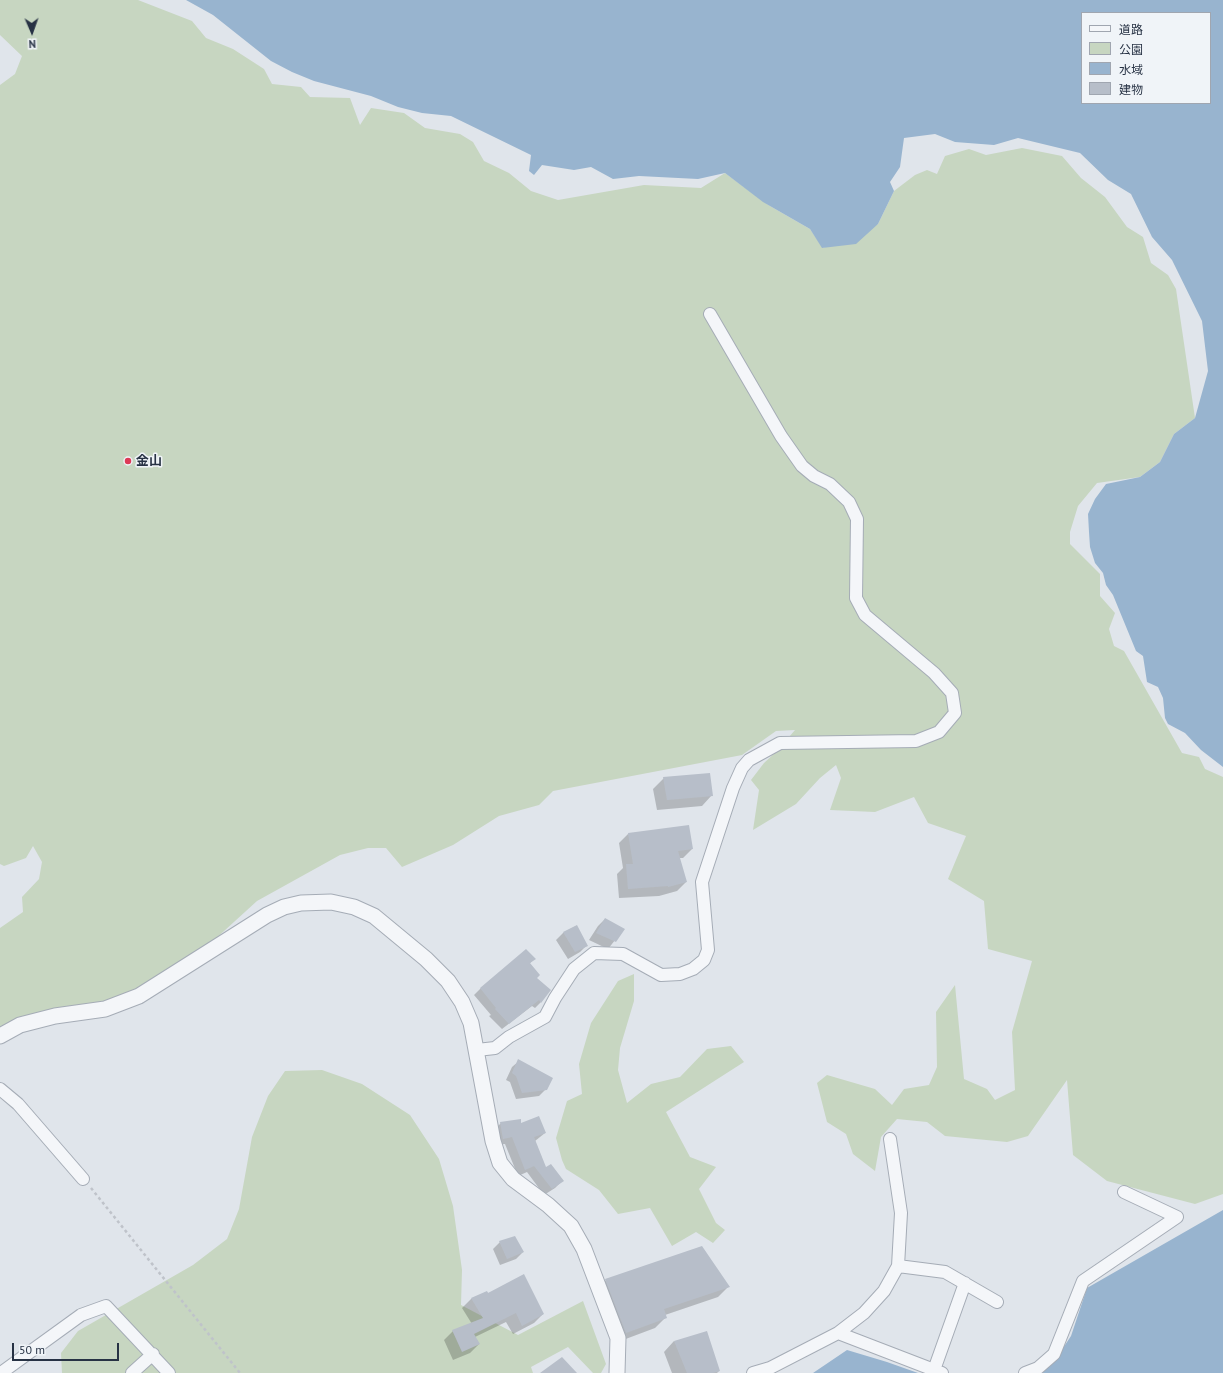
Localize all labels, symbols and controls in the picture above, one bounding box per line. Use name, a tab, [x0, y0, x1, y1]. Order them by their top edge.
north arrow	[12, 12, 52, 52]
legend	[1081, 12, 1211, 104]
text: 道路	[1119, 22, 1143, 37]
text: N	[29, 37, 36, 51]
text: 公園	[1119, 42, 1143, 57]
text: 水域	[1119, 62, 1143, 77]
text: 建物	[1119, 82, 1143, 97]
place label: 金山	[136, 453, 162, 469]
marker: 金山	[123, 456, 133, 466]
scale bar	[14, 1335, 121, 1361]
text: 50 m	[19, 1342, 45, 1357]

